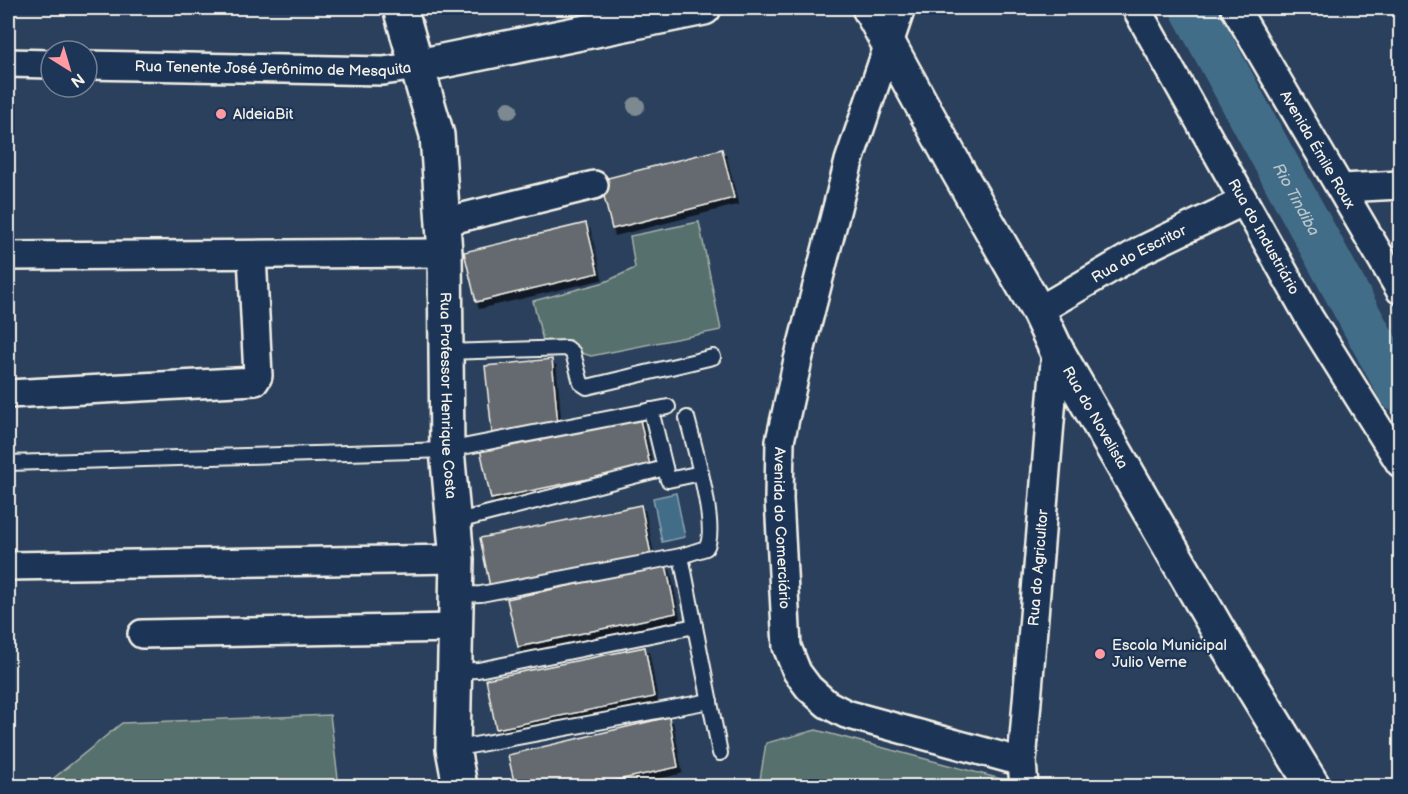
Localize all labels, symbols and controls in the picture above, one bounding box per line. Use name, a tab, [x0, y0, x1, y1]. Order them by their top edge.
north arrow	[39, 39, 99, 99]
street label: Rua Tenente José Jerônimo de Mesquita	[134, 56, 412, 81]
text: N	[67, 69, 88, 91]
street label: Avenida Émile Roux	[1276, 87, 1360, 212]
place label: AldeiaBit	[233, 105, 294, 124]
marker: AldeiaBit	[214, 107, 228, 121]
water label: Rio Tindiba	[1269, 160, 1323, 239]
street label: Rua do Industriário	[1224, 175, 1304, 298]
street label: Rua do Escritor	[1088, 220, 1190, 287]
street label: Rua Professor Henrique Costa	[436, 292, 461, 500]
street label: Rua do Novelista	[1058, 363, 1132, 472]
street label: Avenida do Comerciário	[769, 447, 794, 609]
street label: Rua do Agricultor	[1024, 508, 1052, 627]
place label: Escola Municipal Julio Verne	[1112, 636, 1227, 672]
marker: Escola Municipal Julio Verne	[1093, 647, 1107, 661]

